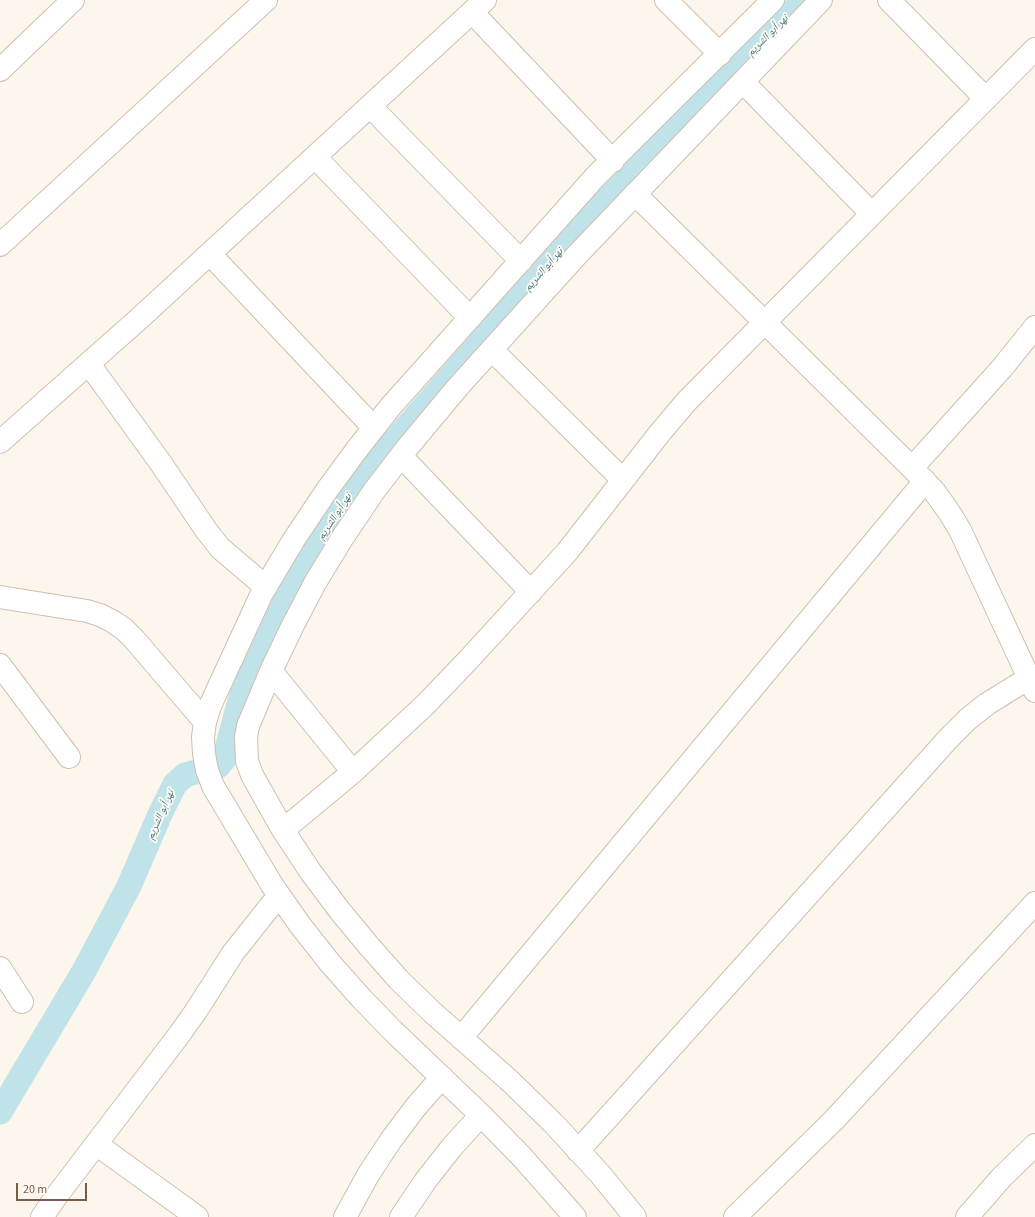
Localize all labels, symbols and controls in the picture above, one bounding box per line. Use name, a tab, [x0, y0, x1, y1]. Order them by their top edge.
water label: نهر أبو الشريم	[745, 13, 791, 59]
water label: نهر أبو الشريم	[522, 246, 566, 294]
water label: نهر أبو الشريم	[315, 491, 355, 543]
water label: نهر أبو الشريم	[144, 788, 178, 842]
scale bar	[18, 1175, 89, 1201]
text: 20 m	[23, 1181, 47, 1198]

